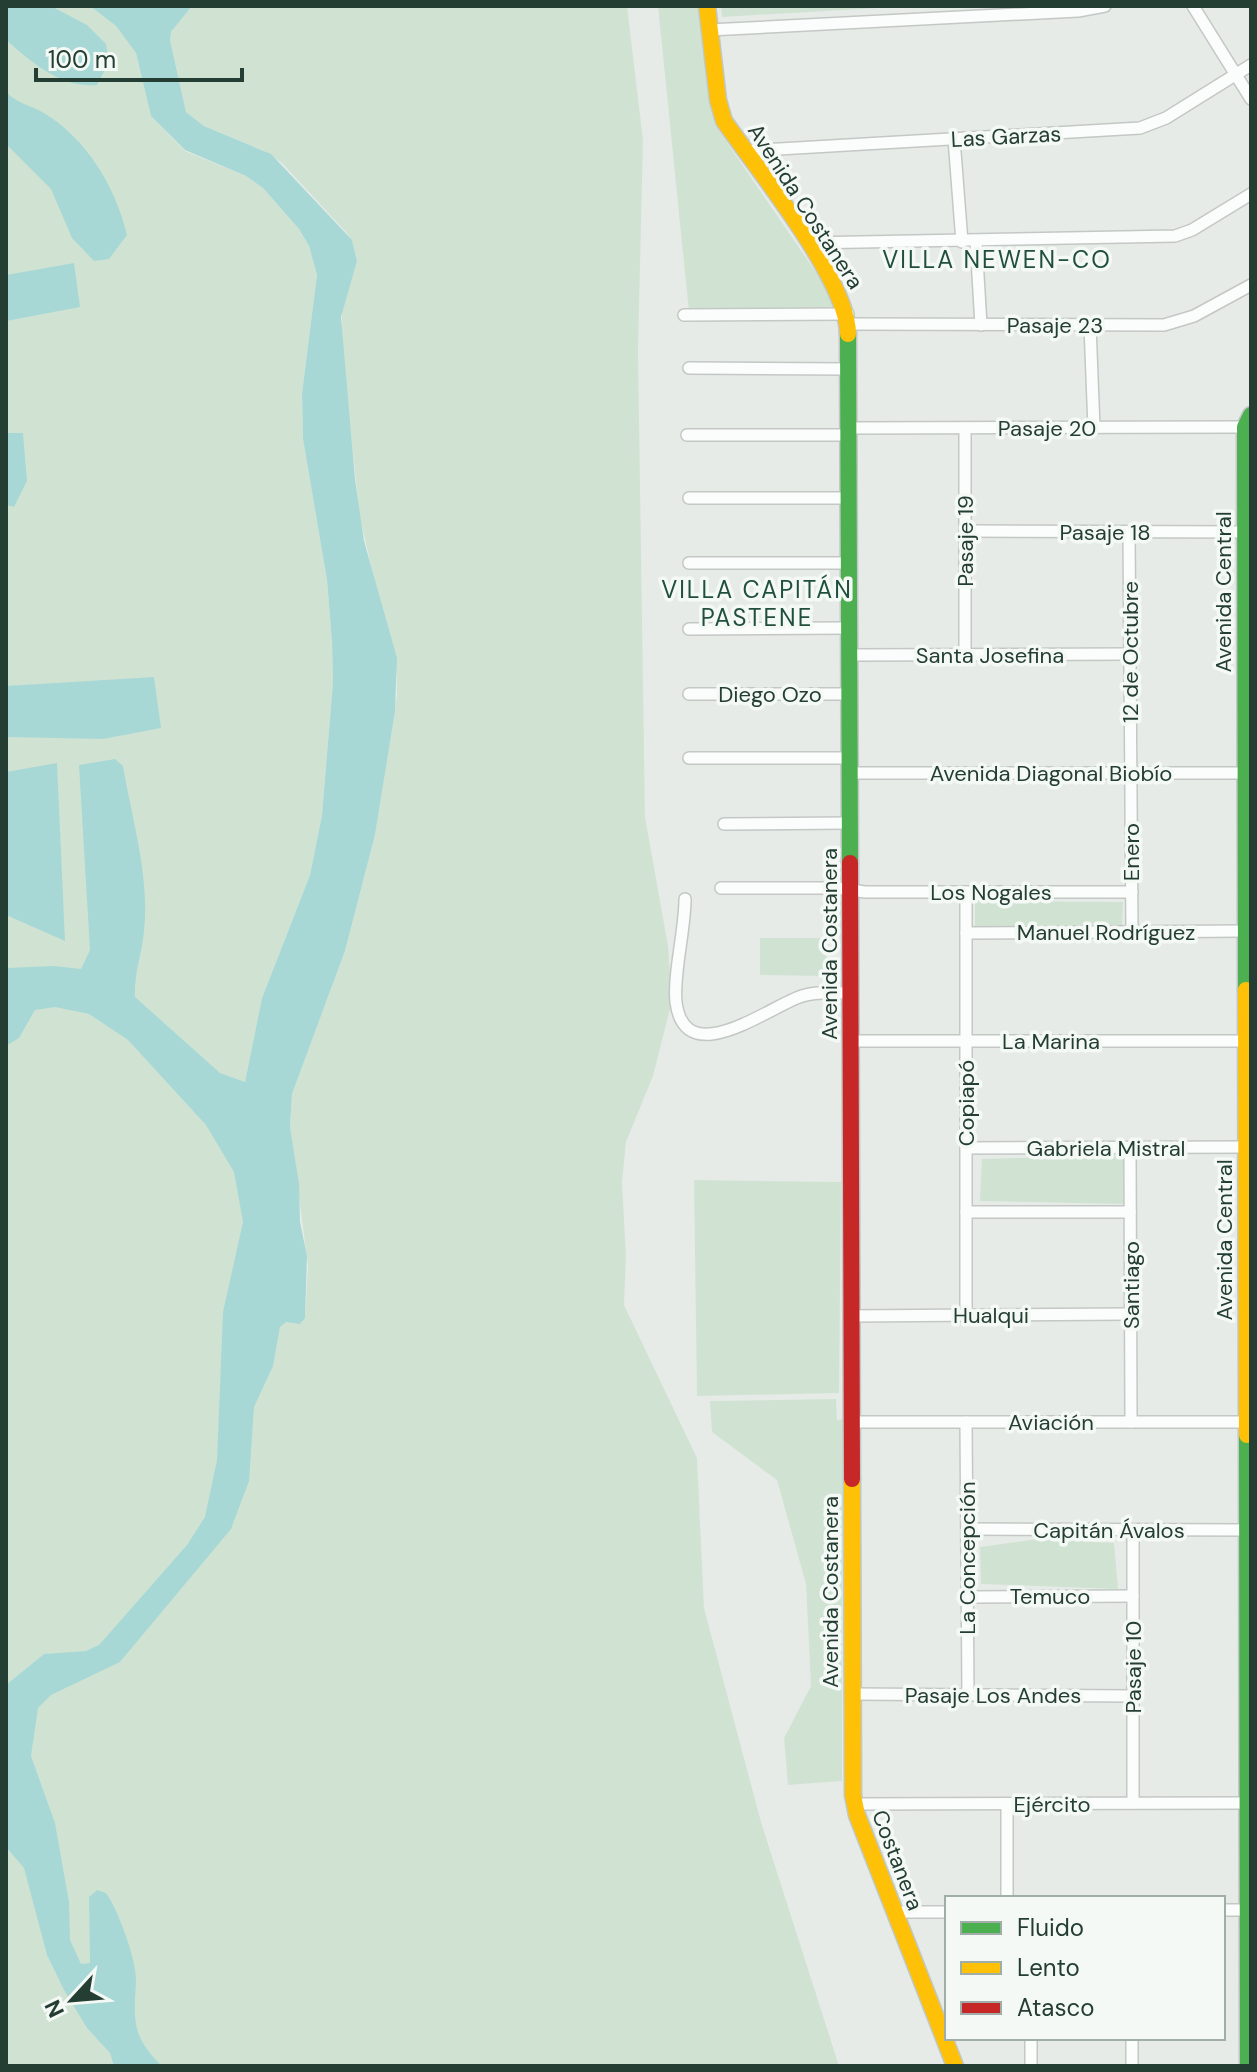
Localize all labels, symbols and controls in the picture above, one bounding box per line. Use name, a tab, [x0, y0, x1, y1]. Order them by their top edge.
scale bar	[36, 32, 242, 82]
text: 100 m	[48, 44, 116, 75]
street label: Avenida Costanera	[741, 118, 870, 295]
street label: Las Garzas	[950, 119, 1062, 154]
district label: VILLA NEWEN-CO	[882, 244, 1112, 275]
street label: Pasaje 23	[1007, 311, 1103, 340]
street label: Pasaje 20	[998, 414, 1096, 443]
street label: Pasaje 19	[951, 495, 980, 587]
street label: Avenida Central	[1209, 511, 1238, 673]
street label: Pasaje 18	[1059, 518, 1151, 547]
district label: VILLA CAPITÁN PASTENE	[661, 574, 853, 633]
street label: 12 de Octubre	[1116, 581, 1145, 723]
street label: Santa Josefina	[916, 641, 1064, 670]
street label: Diego Ozo	[718, 680, 822, 709]
street label: Avenida Diagonal Biobío	[930, 759, 1172, 788]
street label: Enero	[1117, 823, 1146, 881]
street label: Avenida Costanera	[815, 848, 844, 1040]
street label: Los Nogales	[930, 878, 1052, 907]
street label: Manuel Rodríguez	[1017, 918, 1195, 947]
street label: La Marina	[1002, 1027, 1100, 1056]
street label: Copiapó	[952, 1060, 981, 1146]
street label: Gabriela Mistral	[1026, 1134, 1186, 1163]
street label: Avenida Central	[1210, 1159, 1239, 1321]
street label: Santiago	[1117, 1241, 1146, 1329]
street label: Hualqui	[953, 1301, 1029, 1330]
street label: Aviación	[1008, 1408, 1094, 1437]
street label: La Concepción	[953, 1481, 982, 1635]
street label: Avenida Costanera	[816, 1496, 845, 1688]
street label: Capitán Ávalos	[1033, 1516, 1185, 1545]
street label: Temuco	[1010, 1582, 1090, 1611]
street label: Pasaje 10	[1119, 1621, 1148, 1713]
street label: Pasaje Los Andes	[905, 1681, 1081, 1710]
street label: Ejército	[1013, 1790, 1091, 1819]
street label: Costanera	[865, 1806, 930, 1914]
legend	[945, 1896, 1225, 2040]
text: Fluido	[1017, 1912, 1084, 1943]
text: Lento	[1017, 1952, 1080, 1983]
north arrow	[32, 1960, 112, 2040]
text: Atasco	[1017, 1992, 1094, 2023]
text: N	[38, 1995, 71, 2022]

